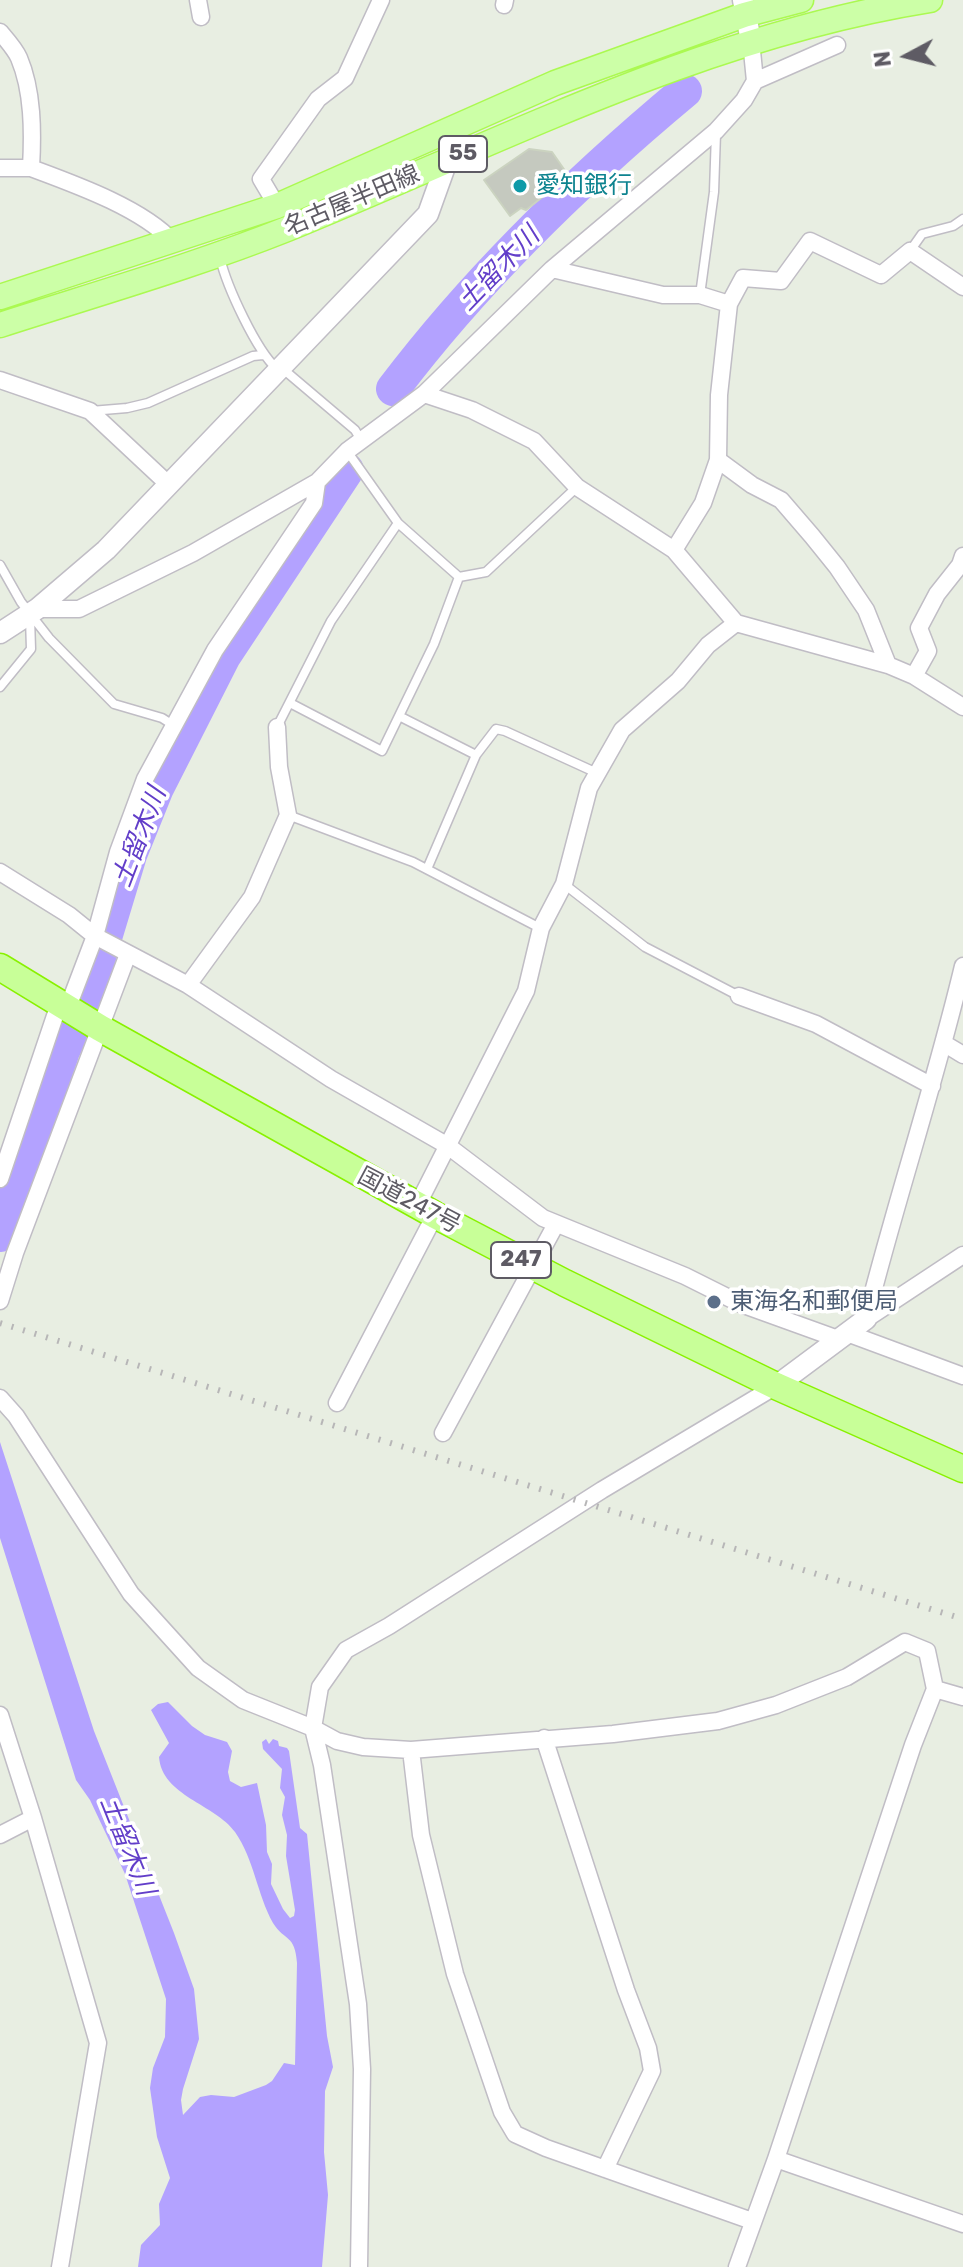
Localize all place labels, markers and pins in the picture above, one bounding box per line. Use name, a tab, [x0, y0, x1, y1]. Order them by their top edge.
place label: 愛知銀行	[536, 172, 632, 200]
marker: 愛知銀行	[511, 177, 529, 195]
place label: 東海名和郵便局	[730, 1288, 898, 1316]
marker: 東海名和郵便局	[705, 1293, 723, 1311]

